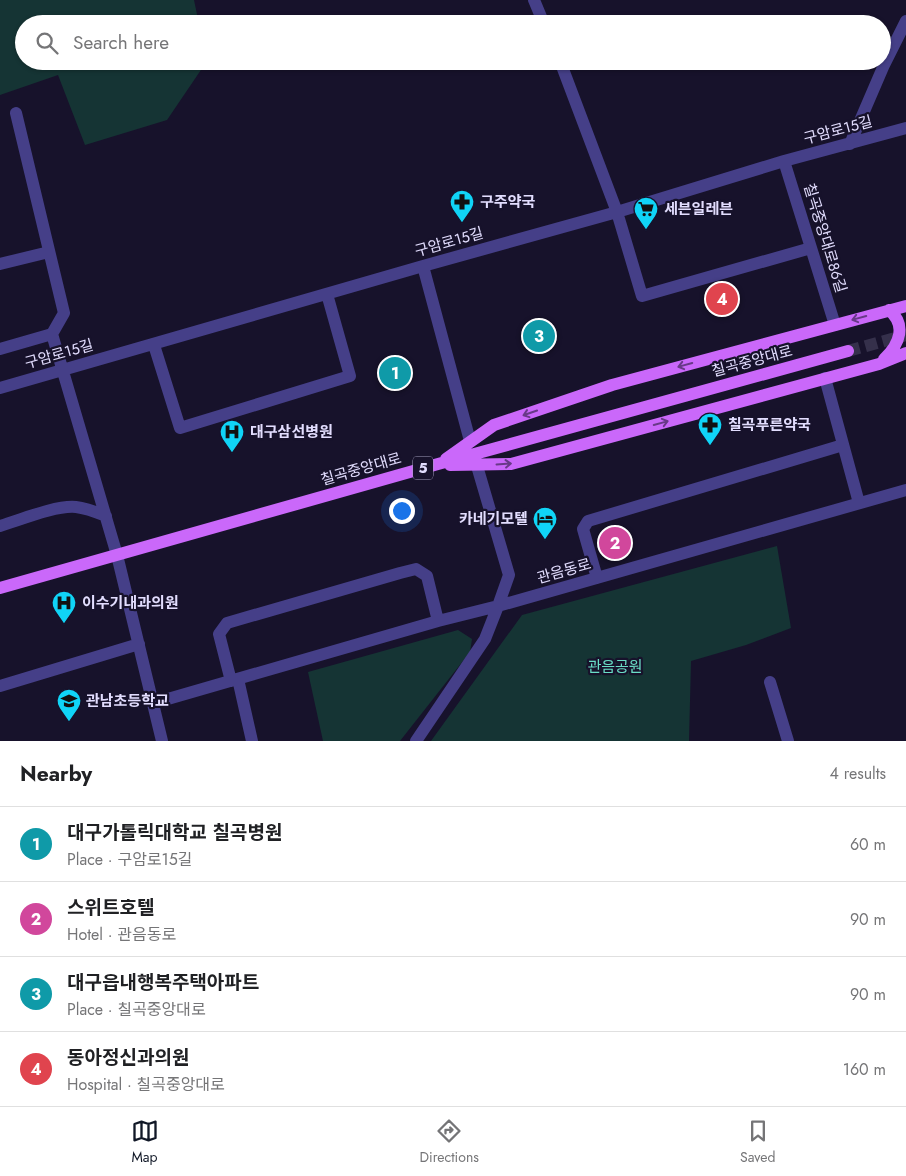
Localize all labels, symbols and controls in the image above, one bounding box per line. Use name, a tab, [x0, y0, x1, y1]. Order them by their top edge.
search box	[15, 15, 891, 70]
icon: search	[33, 29, 61, 57]
text: Search here	[73, 29, 169, 56]
street label: 구암로15길	[801, 110, 875, 150]
street label: 칠곡중앙대로86길	[798, 181, 852, 295]
pharmacy icon: 구주약국	[449, 189, 475, 223]
place label: 구주약국	[480, 191, 535, 213]
supermarket icon: 세븐일레븐	[633, 196, 659, 230]
place label: 세븐일레븐	[664, 198, 733, 220]
street label: 구암로15길	[412, 222, 486, 262]
pin: 4	[706, 280, 738, 318]
one-way arrow	[851, 314, 867, 324]
pin: 3	[523, 317, 555, 355]
street label: 구암로15길	[22, 334, 96, 374]
street label: 칠곡중앙대로	[709, 340, 795, 382]
pin: 1	[379, 354, 411, 392]
one-way arrow	[677, 361, 693, 371]
one-way arrow	[522, 409, 538, 418]
pharmacy icon: 칠곡푸른약국	[697, 412, 723, 446]
place label: 칠곡푸른약국	[728, 414, 811, 436]
one-way arrow	[653, 418, 669, 427]
hospital icon: 대구삼선병원	[219, 419, 245, 453]
place label: 대구삼선병원	[250, 421, 333, 443]
street label: 칠곡중앙대로	[318, 447, 404, 491]
road number: 5	[413, 456, 433, 479]
one-way arrow	[496, 460, 512, 469]
your location	[389, 498, 415, 524]
hotel icon: 카네기모텔	[532, 506, 558, 540]
place label: 카네기모텔	[459, 508, 528, 530]
pin: 2	[599, 524, 631, 562]
street label: 관음동로	[534, 553, 594, 589]
hospital icon: 이수기내과의원	[51, 590, 77, 624]
place label: 이수기내과의원	[82, 592, 179, 614]
park label: 관음공원	[587, 656, 643, 678]
school or university icon: 관남초등학교	[56, 688, 82, 722]
place label: 관남초등학교	[86, 690, 169, 712]
text: Nearby	[20, 759, 92, 789]
text: 4 results	[830, 762, 886, 785]
text: 대구가톨릭대학교 칠곡병원	[67, 819, 282, 846]
text: 1	[32, 833, 40, 856]
text: 60 m	[850, 833, 886, 856]
text: Place · 구암로15길	[67, 848, 193, 871]
text: 스위트호텔	[67, 894, 154, 921]
text: 2	[31, 908, 41, 931]
text: 90 m	[850, 908, 886, 931]
text: Hotel · 관음동로	[67, 923, 176, 946]
text: 대구읍내행복주택아파트	[67, 969, 259, 996]
text: 3	[31, 983, 41, 1006]
text: 90 m	[850, 983, 886, 1006]
text: Place · 칠곡중앙대로	[67, 998, 206, 1021]
text: 동아정신과의원	[67, 1044, 189, 1071]
text: 4	[30, 1058, 42, 1081]
text: 160 m	[843, 1058, 886, 1081]
text: Hospital · 칠곡중앙대로	[67, 1073, 225, 1096]
tab: Map	[131, 1117, 159, 1167]
tab: Directions	[420, 1117, 479, 1167]
tab: Saved	[740, 1117, 775, 1167]

